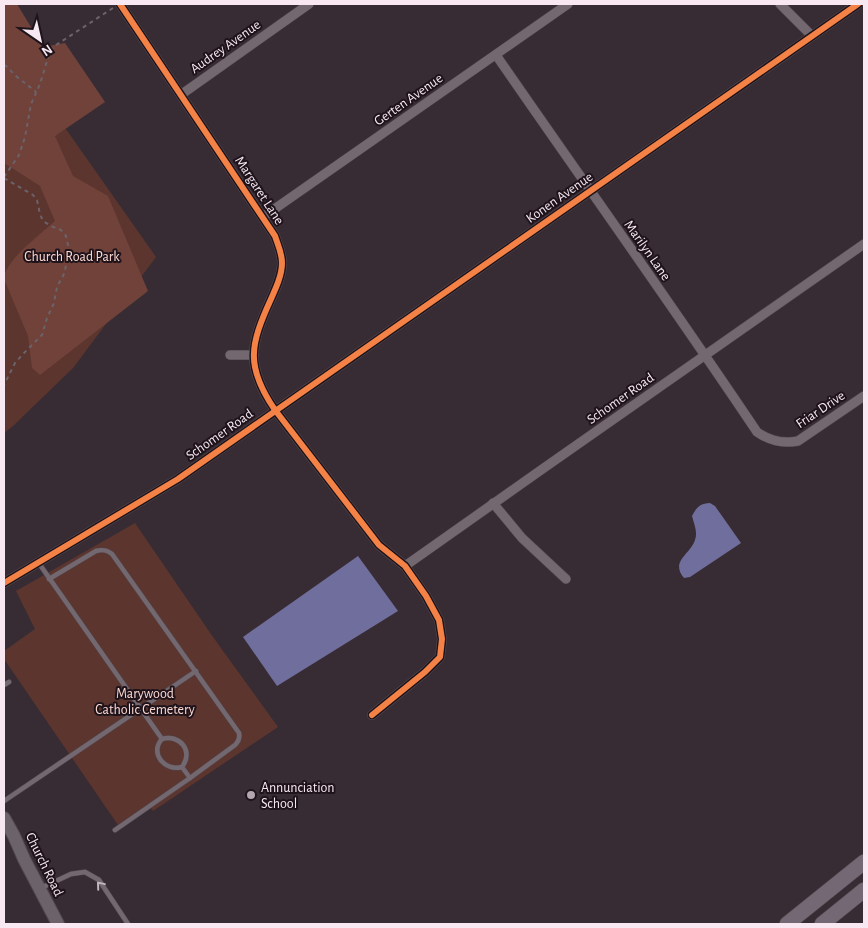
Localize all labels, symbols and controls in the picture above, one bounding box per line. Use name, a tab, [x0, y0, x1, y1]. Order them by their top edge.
north arrow	[15, 15, 65, 65]
street label: Audrey Avenue	[188, 17, 263, 76]
text: N	[39, 41, 55, 58]
street label: Gerten Avenue	[372, 71, 445, 129]
street label: Margaret Lane	[232, 154, 286, 227]
street label: Konen Avenue	[524, 170, 596, 226]
street label: Marilyn Lane	[621, 218, 673, 283]
park label: Church Road Park	[24, 250, 120, 264]
street label: Schomer Road	[585, 371, 657, 427]
street label: Friar Drive	[794, 388, 848, 431]
street label: Schomer Road	[184, 407, 256, 463]
park label: Marywood Catholic Cemetery	[95, 687, 195, 717]
place label: Annunciation School	[261, 781, 335, 811]
marker: Annunciation School	[245, 789, 257, 801]
street label: Church Road	[23, 830, 65, 898]
one-way arrow	[97, 881, 106, 890]

